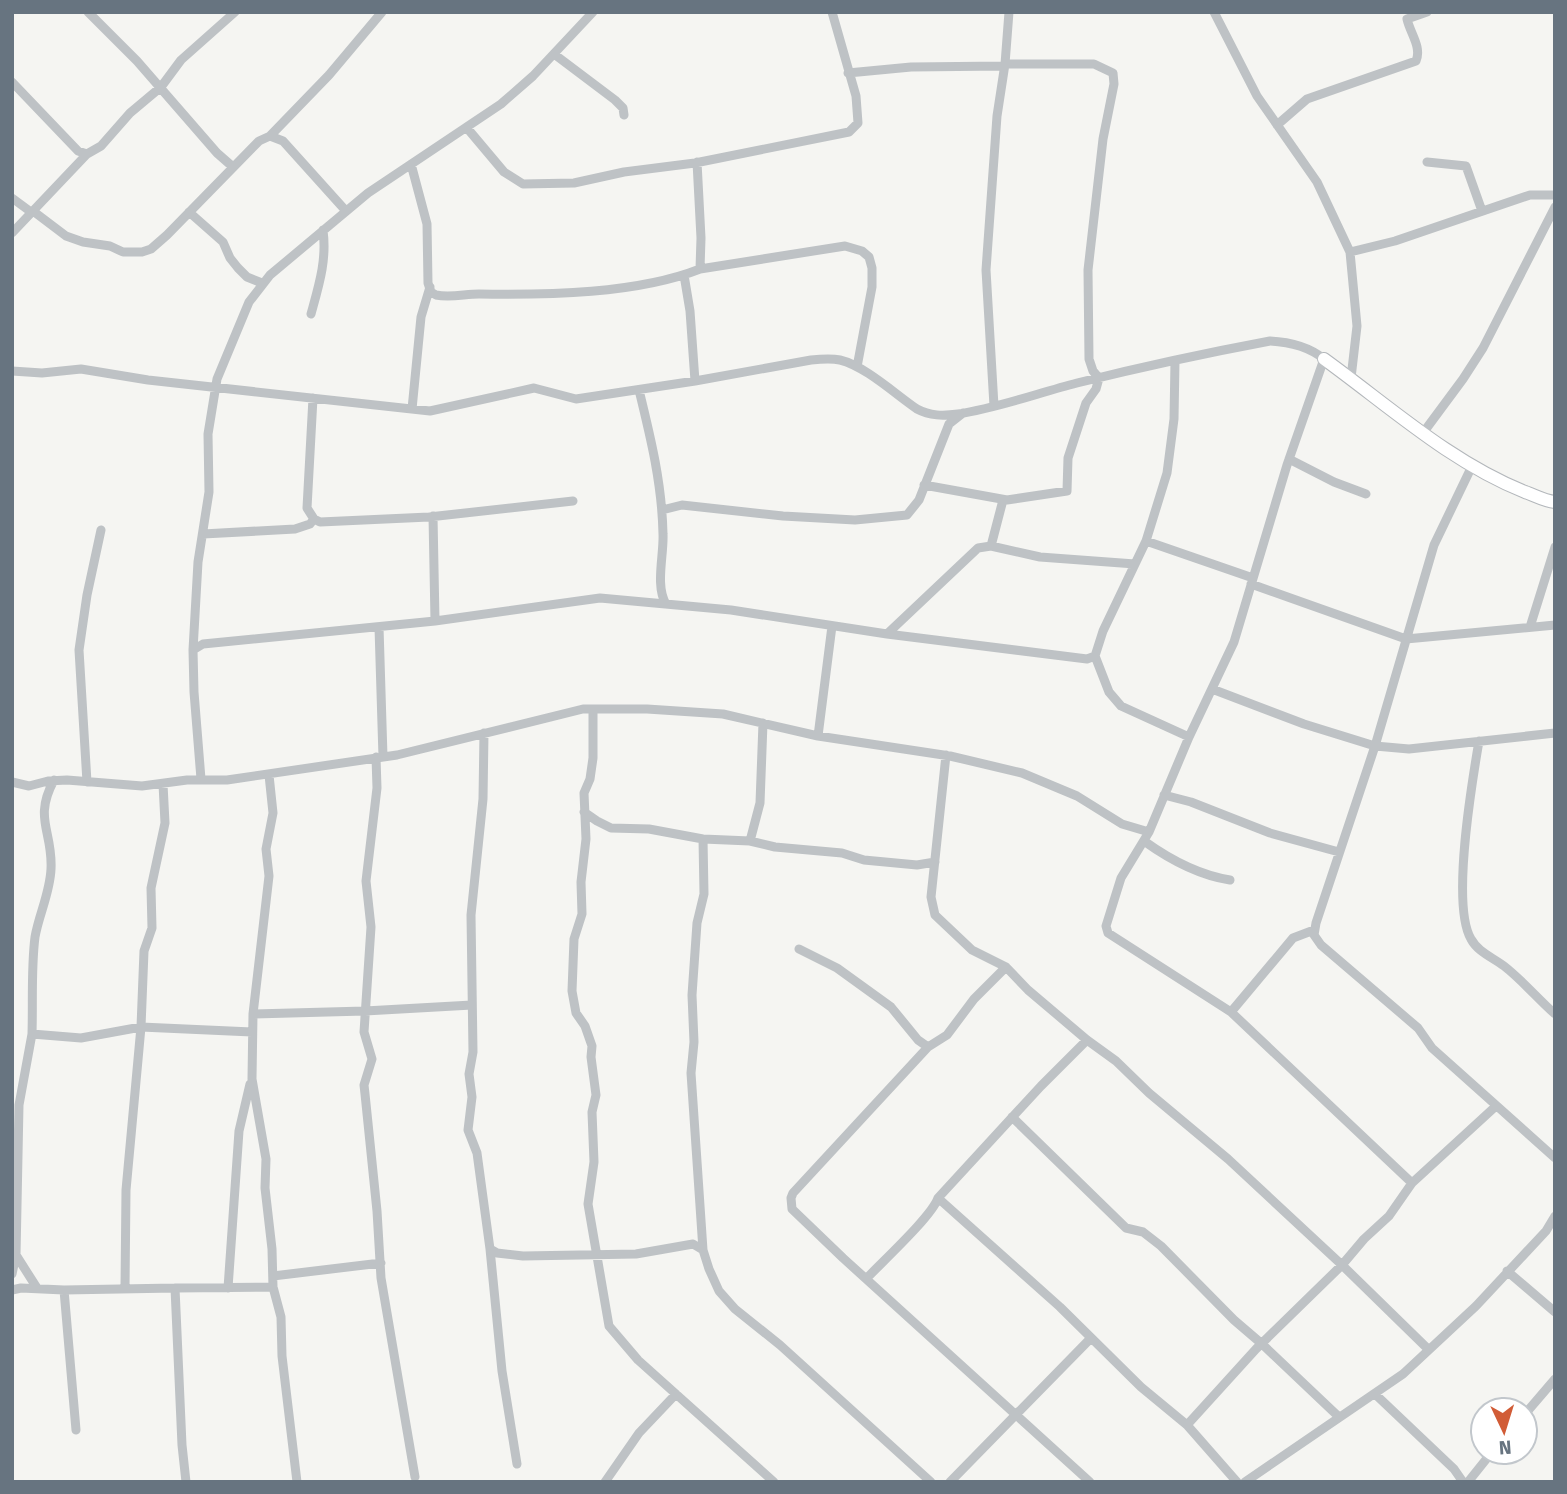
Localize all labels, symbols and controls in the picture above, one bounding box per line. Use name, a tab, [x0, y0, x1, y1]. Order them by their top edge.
north arrow	[1469, 1396, 1539, 1466]
text: N	[1498, 1436, 1512, 1459]

